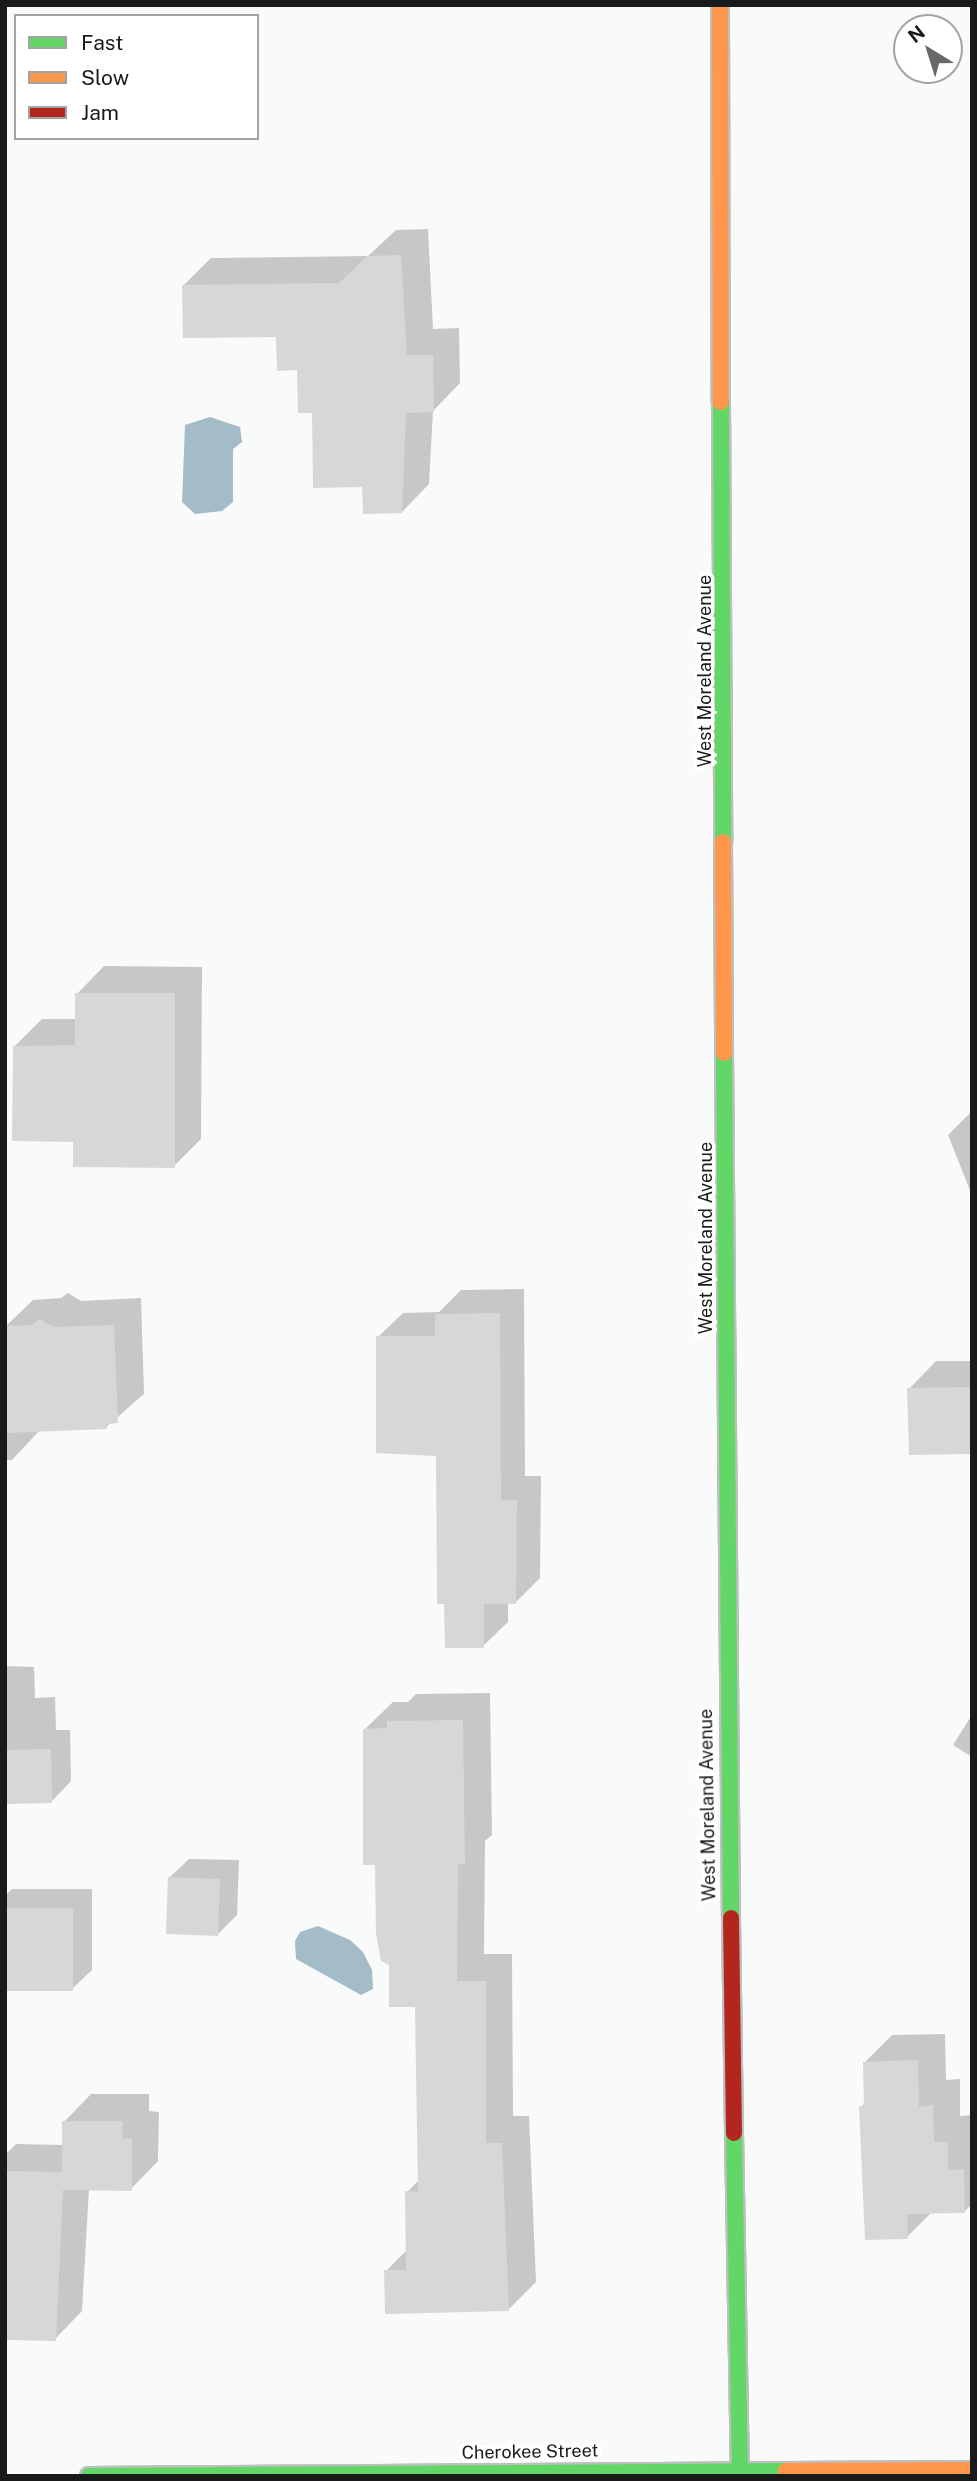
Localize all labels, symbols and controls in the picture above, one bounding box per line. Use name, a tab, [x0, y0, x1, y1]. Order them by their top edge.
legend	[14, 14, 259, 140]
north arrow	[893, 14, 963, 84]
text: N	[904, 21, 929, 47]
text: Fast	[81, 30, 123, 55]
text: Slow	[81, 65, 129, 90]
text: Jam	[81, 100, 119, 125]
street label: West Moreland Avenue	[694, 575, 716, 767]
street label: West Moreland Avenue	[695, 1142, 717, 1334]
street label: West Moreland Avenue	[696, 1709, 720, 1901]
street label: Cherokee Street	[461, 2440, 599, 2464]

